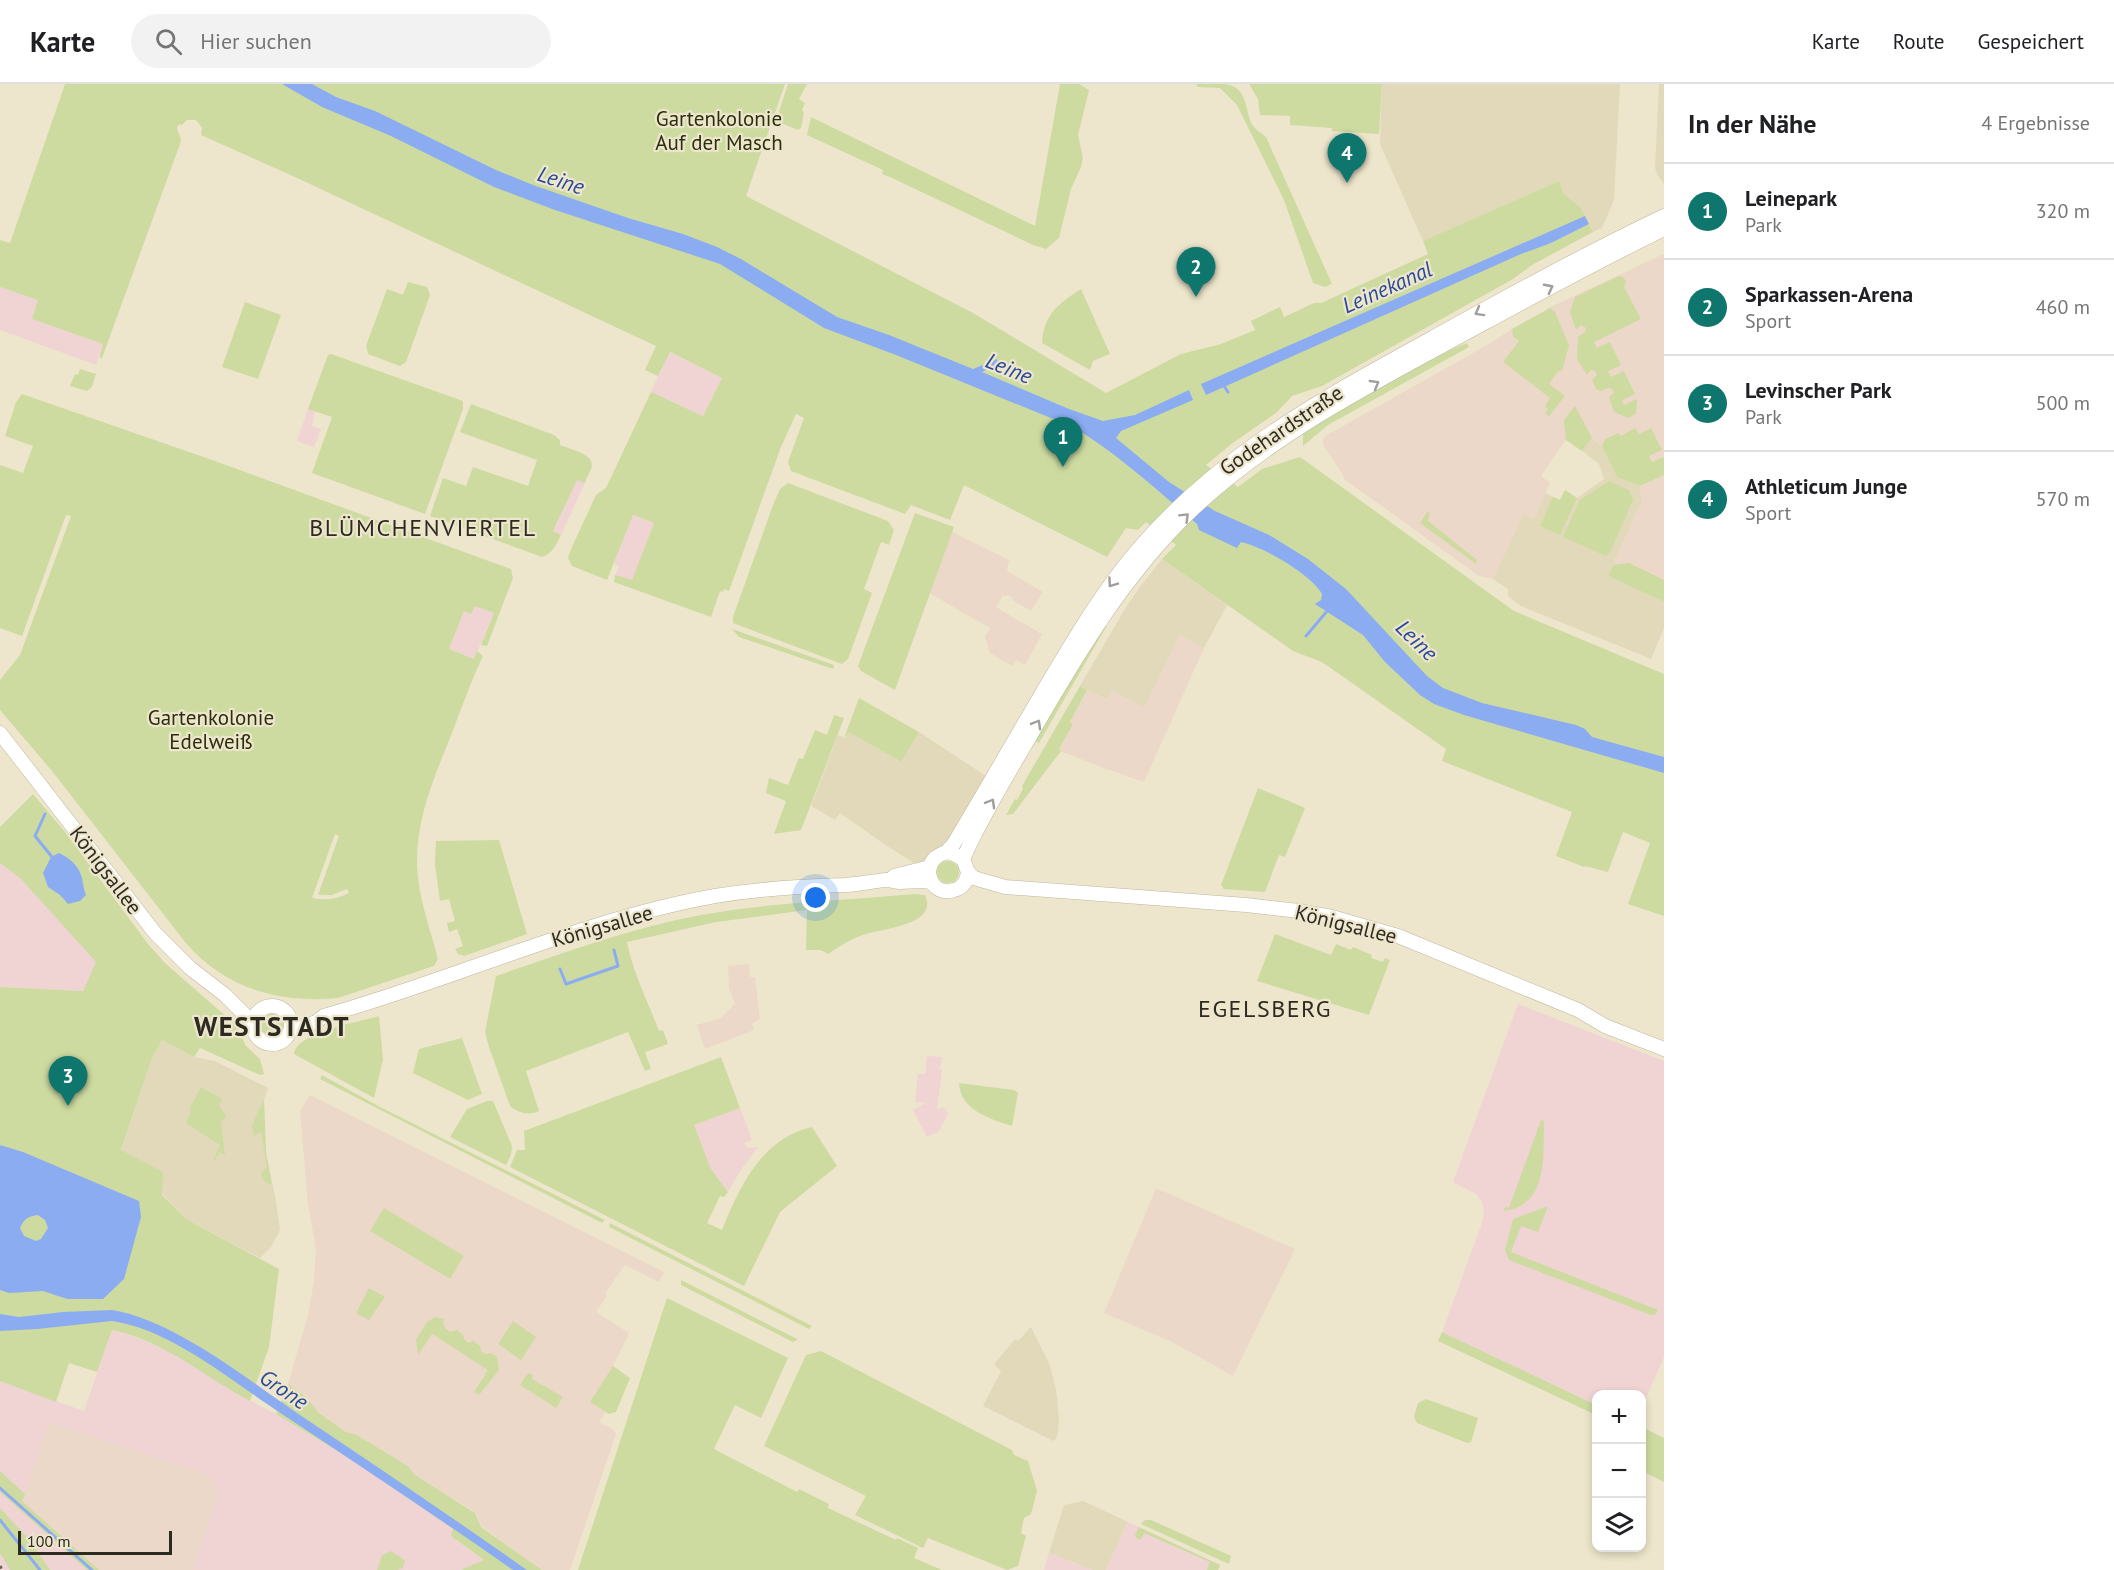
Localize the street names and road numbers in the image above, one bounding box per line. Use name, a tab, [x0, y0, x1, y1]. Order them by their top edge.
street label: Godehardstraße	[1214, 379, 1348, 481]
street label: Königsallee	[64, 820, 148, 920]
street label: Königsallee	[1292, 898, 1400, 950]
street label: Königsallee	[548, 899, 656, 953]

